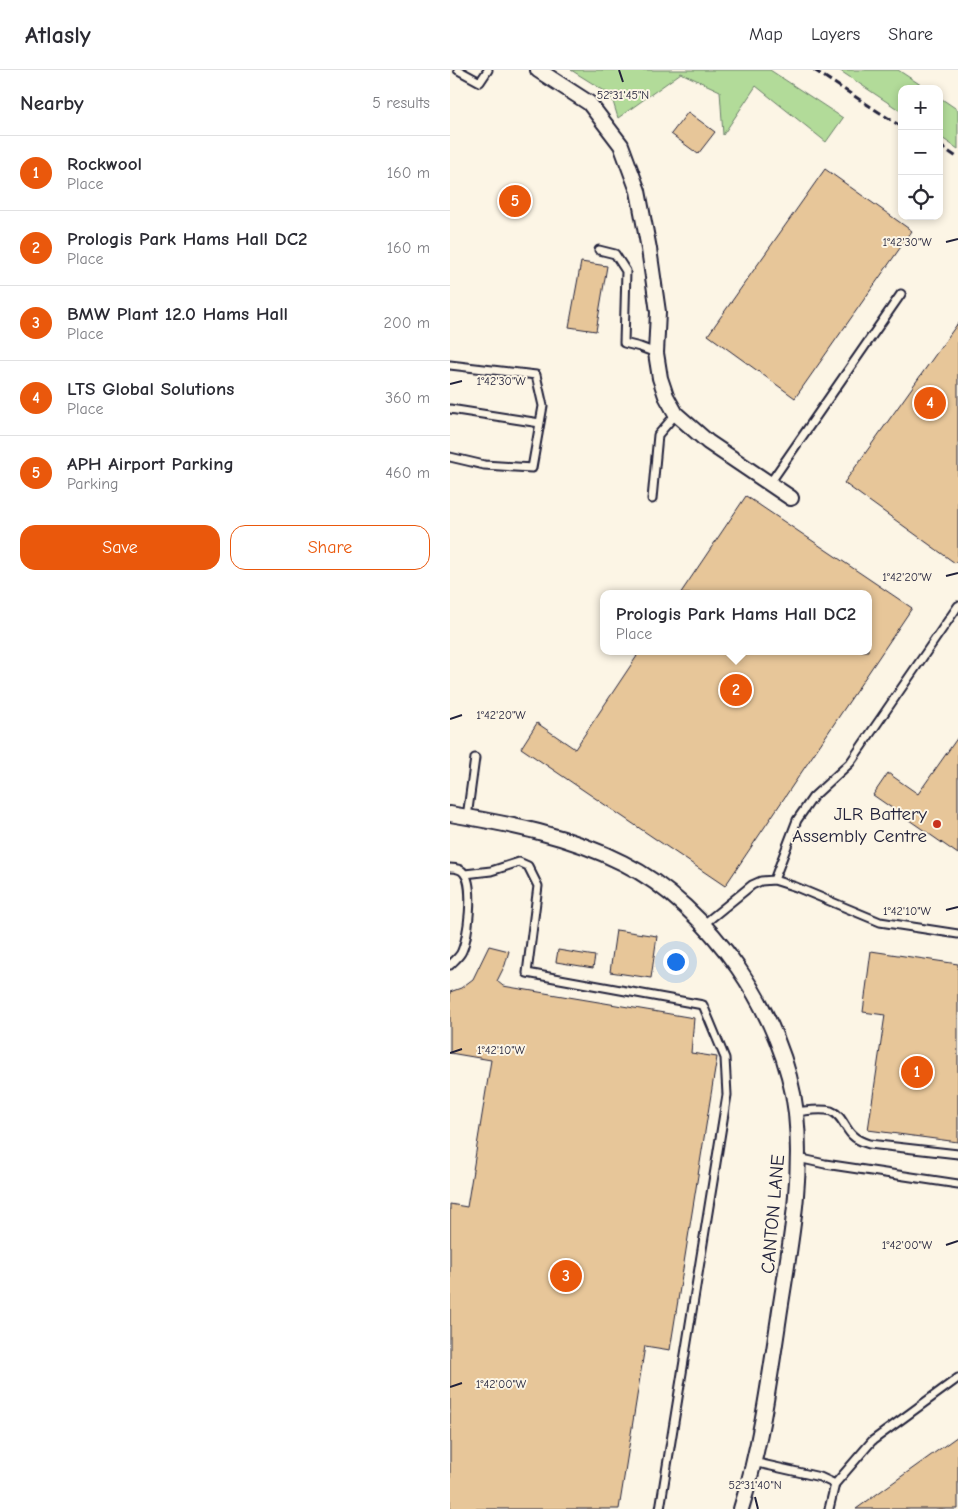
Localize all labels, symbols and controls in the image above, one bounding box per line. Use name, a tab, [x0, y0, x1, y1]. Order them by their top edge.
text: Atlasly	[25, 21, 91, 49]
text: Map	[749, 24, 783, 45]
text: Layers	[811, 24, 860, 45]
text: Share	[888, 24, 933, 45]
map controls	[898, 85, 943, 220]
button: +	[898, 85, 943, 130]
text: 52°31'45"N	[597, 88, 649, 102]
text: Nearby	[20, 91, 84, 115]
text: 5 results	[372, 94, 430, 112]
button: −	[898, 130, 943, 175]
text: Rockwool	[67, 153, 142, 175]
text: 1	[33, 164, 39, 182]
text: 160 m	[387, 164, 430, 182]
text: Place	[67, 175, 103, 193]
button: locate	[898, 175, 943, 220]
pin: 5	[499, 182, 531, 220]
text: Prologis Park Hams Hall DC2	[67, 228, 308, 250]
text: 1°42'30"W	[882, 235, 932, 249]
text: 2	[32, 239, 40, 257]
text: 160 m	[387, 239, 430, 257]
text: Place	[67, 250, 103, 268]
text: BMW Plant 12.0 Hams Hall	[67, 303, 288, 325]
text: 3	[32, 314, 40, 332]
text: 200 m	[384, 314, 430, 332]
text: Place	[67, 325, 103, 343]
text: 1°42'30"W	[476, 374, 526, 388]
text: LTS Global Solutions	[67, 378, 234, 400]
pin: 4	[914, 384, 946, 422]
text: 4	[32, 389, 40, 407]
text: 360 m	[385, 389, 430, 407]
text: Place	[67, 400, 103, 418]
text: APH Airport Parking	[67, 453, 234, 475]
text: 5	[32, 464, 40, 482]
text: 460 m	[385, 464, 430, 482]
text: Parking	[67, 475, 119, 493]
button: Save	[20, 525, 220, 570]
button: Share	[230, 525, 430, 570]
text: 1°42'20"W	[882, 570, 932, 584]
popup	[600, 590, 872, 655]
text: Prologis Park Hams Hall DC2	[616, 603, 856, 625]
text: Place	[616, 625, 652, 643]
pin: 2	[720, 671, 752, 709]
text: 1°42'20"W	[476, 708, 526, 722]
place label: JLR Battery Assembly Centre	[792, 803, 928, 847]
marker: JLR Battery Assembly Centre	[931, 818, 943, 830]
text: 1°42'10"W	[883, 904, 932, 918]
your location	[663, 949, 689, 975]
text: 1°42'10"W	[477, 1043, 526, 1057]
pin: 1	[901, 1053, 933, 1091]
street label: CANTON LANE	[757, 1154, 789, 1275]
text: 1°42'00"W	[882, 1238, 933, 1252]
pin: 3	[550, 1257, 582, 1295]
text: 1°42'00"W	[476, 1377, 527, 1391]
text: 52°31'40"N	[728, 1478, 782, 1492]

